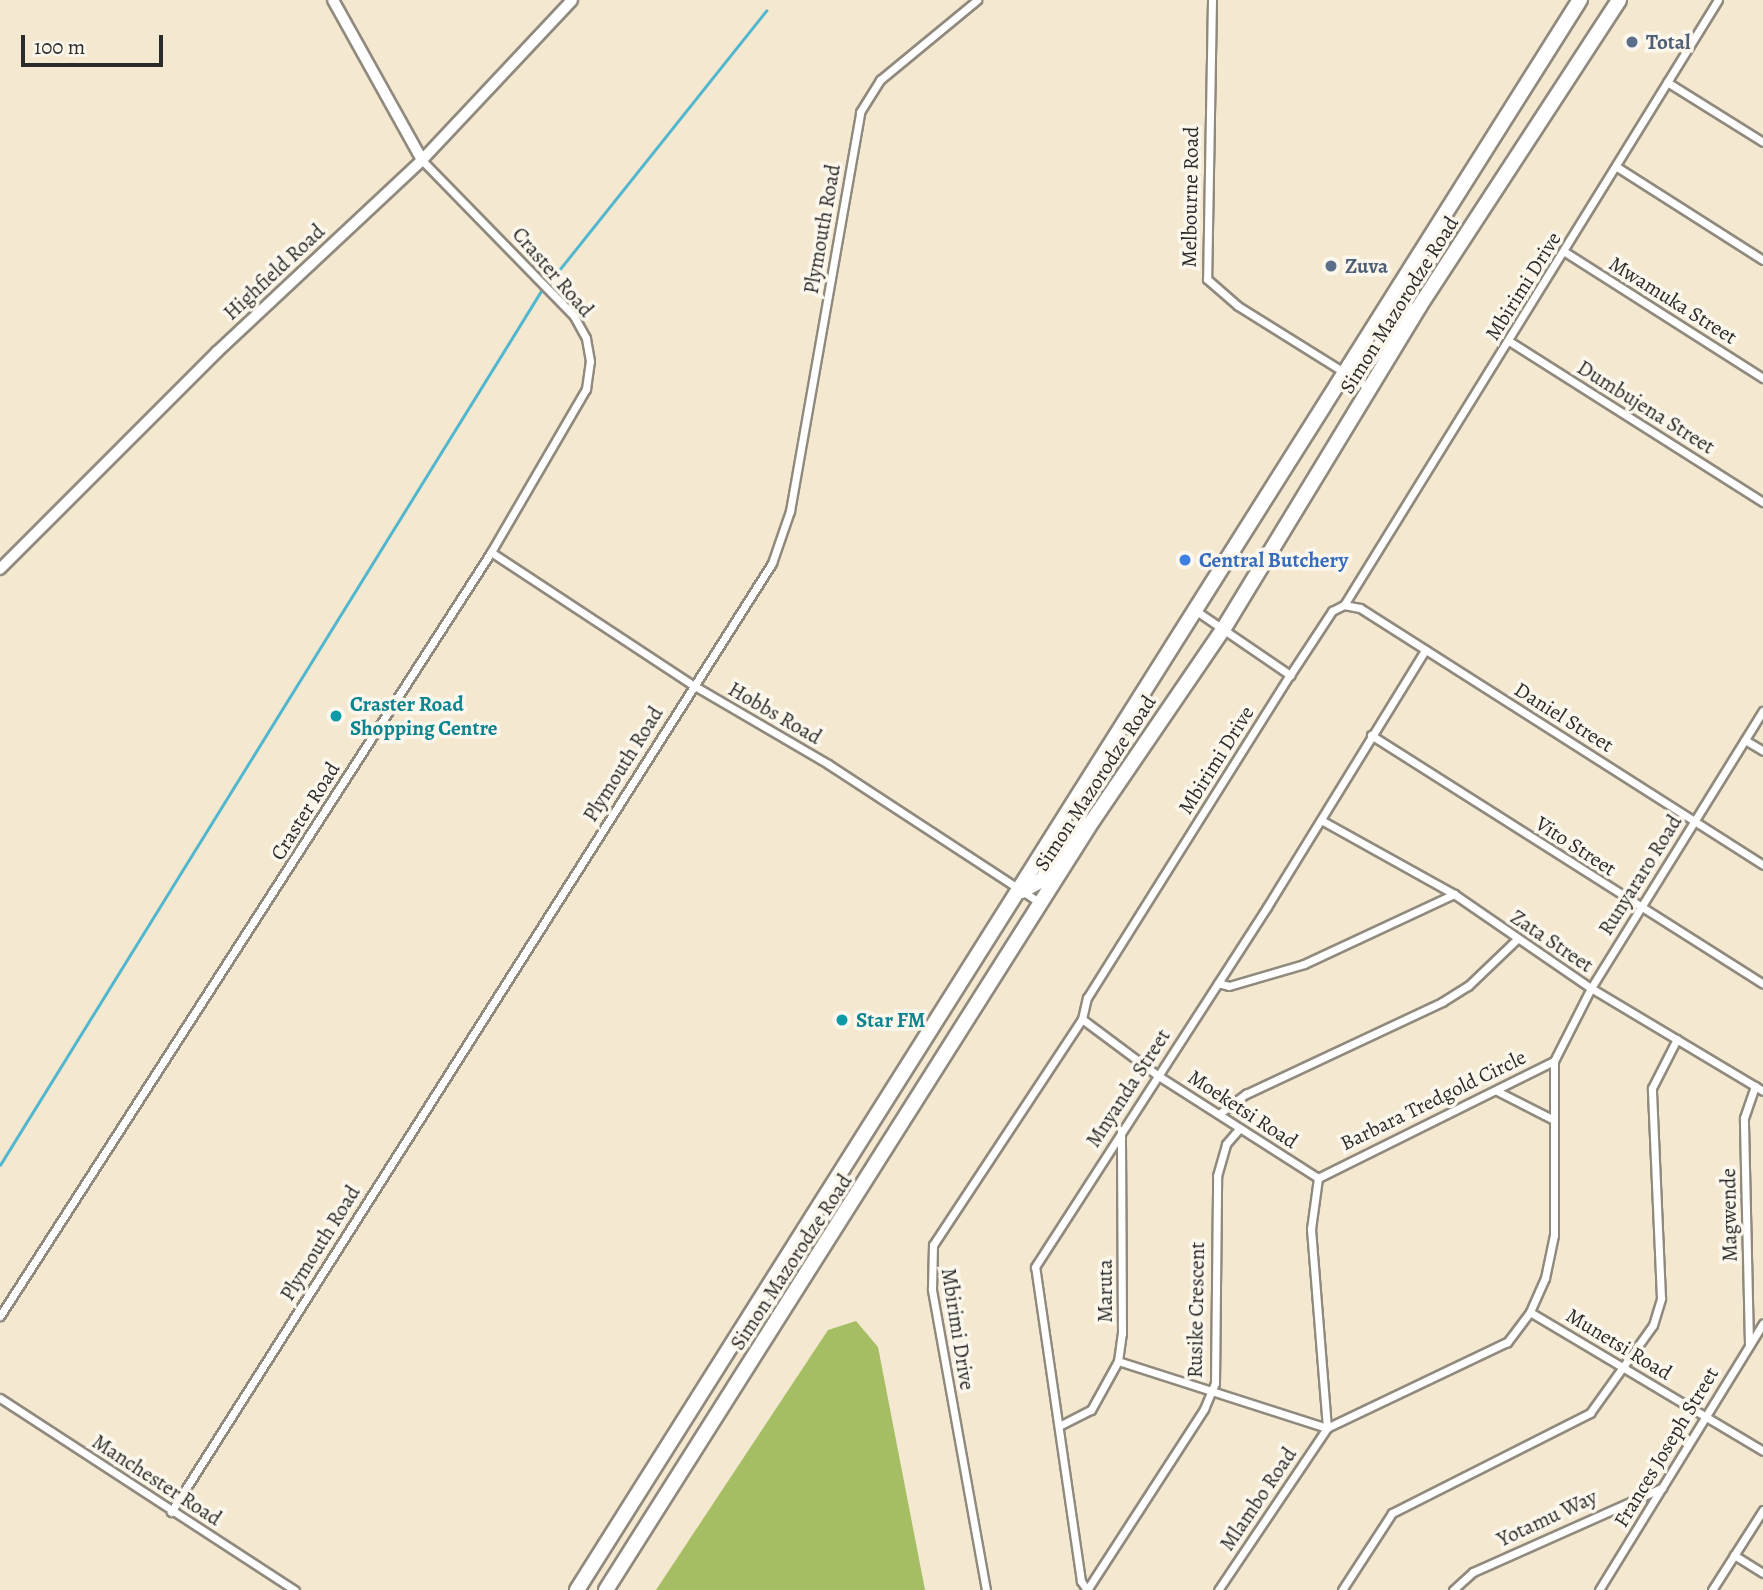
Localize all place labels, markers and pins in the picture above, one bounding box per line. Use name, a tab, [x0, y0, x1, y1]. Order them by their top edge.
place label: Total	[1646, 29, 1690, 55]
marker: Total	[1624, 34, 1640, 50]
place label: Zuva	[1345, 253, 1388, 279]
marker: Zuva	[1323, 258, 1339, 274]
place label: Central Butchery	[1199, 547, 1348, 573]
marker: Central Butchery	[1177, 552, 1193, 568]
place label: Craster Road Shopping Centre	[350, 691, 498, 741]
marker: Craster Road Shopping Centre	[328, 708, 344, 724]
place label: Star FM	[856, 1007, 926, 1033]
marker: Star FM	[834, 1012, 850, 1028]

